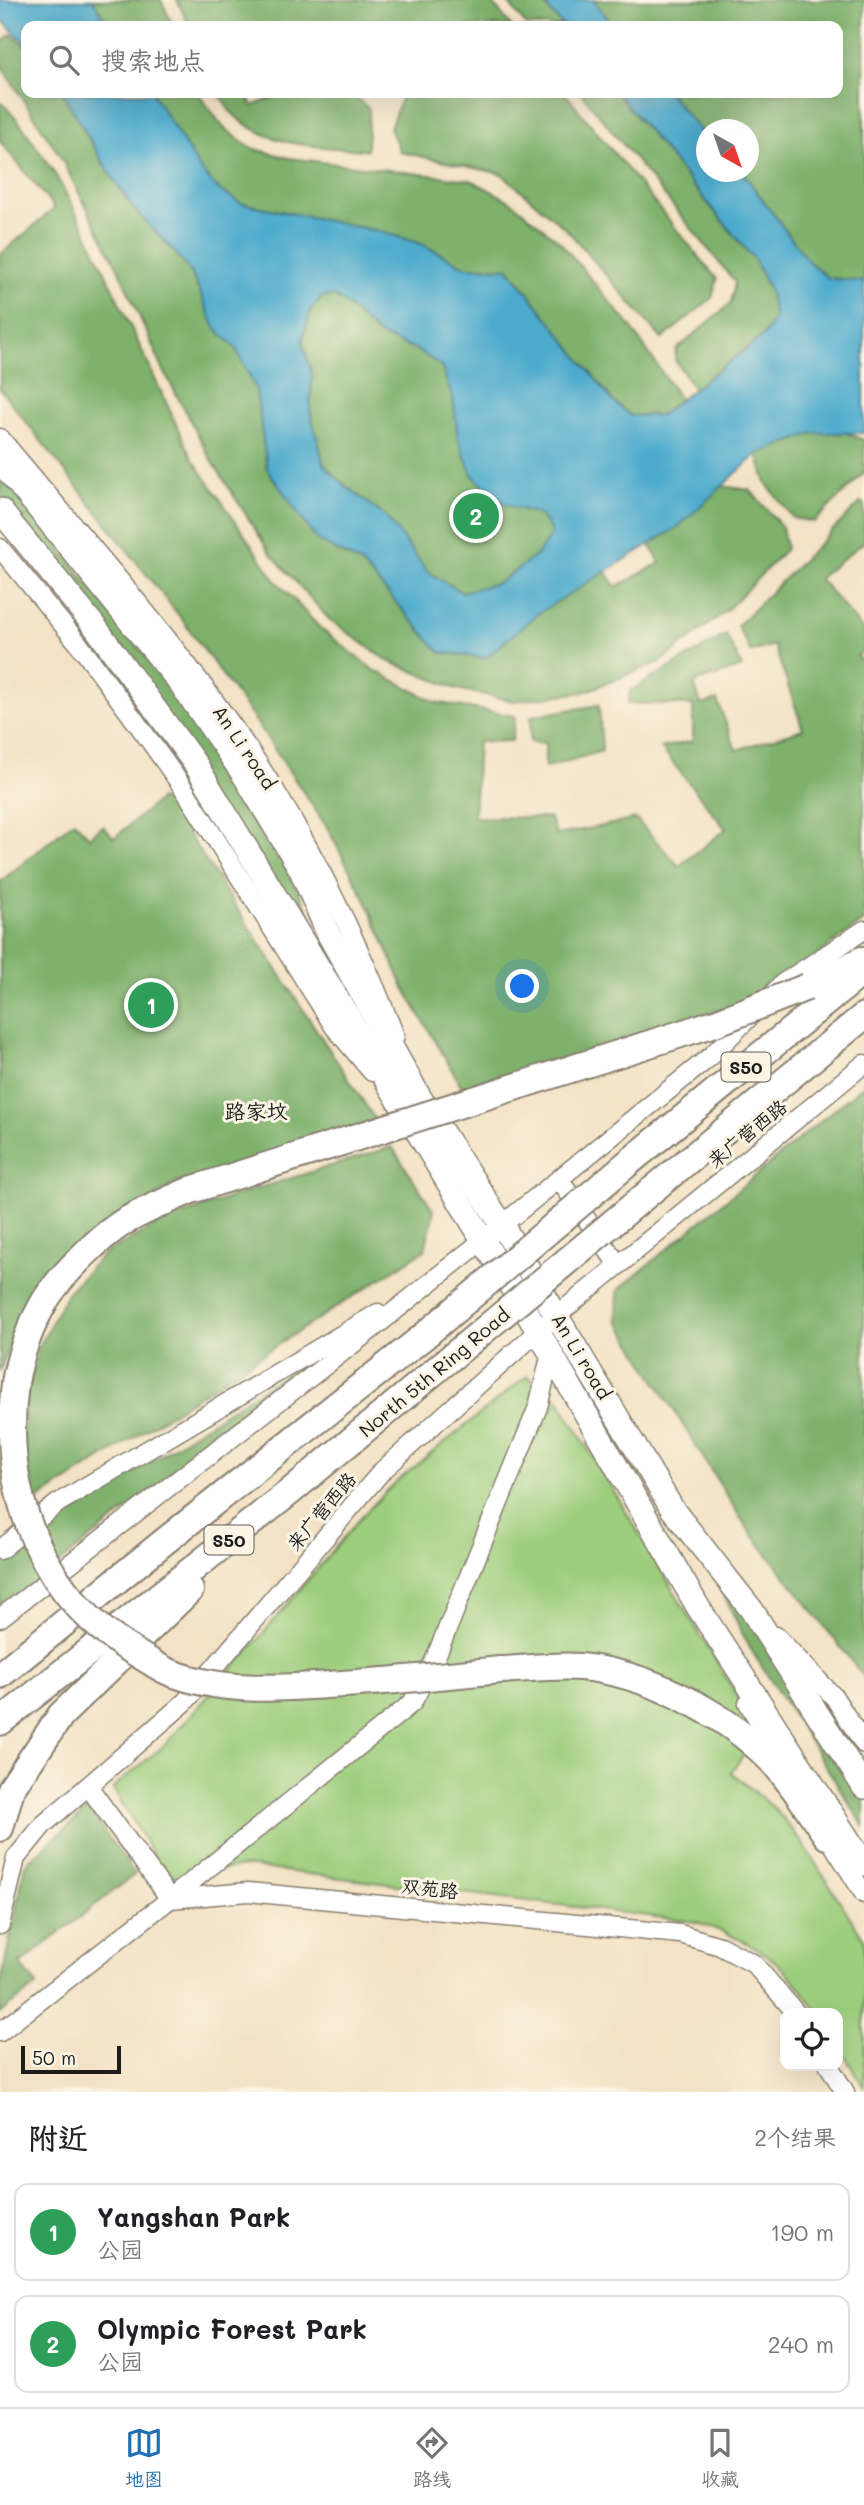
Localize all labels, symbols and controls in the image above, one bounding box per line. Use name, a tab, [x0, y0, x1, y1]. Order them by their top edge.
search box	[21, 21, 843, 98]
icon: search	[45, 41, 83, 79]
text: 搜索地点	[101, 43, 205, 77]
north arrow	[696, 119, 759, 182]
pin: 2	[453, 490, 499, 542]
street label: An Li road	[208, 700, 282, 794]
your location	[505, 969, 539, 1003]
pin: 1	[128, 979, 174, 1031]
road number: S50	[722, 1052, 770, 1082]
street label: 来广营西路	[702, 1093, 792, 1173]
district label: 路家坟	[225, 1097, 288, 1124]
street label: North 5th Ring Road	[354, 1302, 514, 1442]
street label: An Li road	[546, 1308, 618, 1404]
street label: 来广营西路	[281, 1467, 361, 1555]
road number: S50	[204, 1526, 254, 1554]
street label: 双苑路	[400, 1873, 460, 1903]
map controls	[780, 2008, 843, 2071]
button: locate	[780, 2008, 843, 2071]
scale bar	[21, 2043, 121, 2075]
text: 50 m	[32, 2045, 76, 2070]
text: 附近	[28, 2117, 88, 2157]
text: 2个结果	[754, 2122, 836, 2152]
text: Yangshan Park	[97, 2200, 290, 2234]
text: 1	[48, 2217, 58, 2247]
text: 190 m	[770, 2217, 834, 2247]
text: 公园	[97, 2234, 143, 2264]
text: Olympic Forest Park	[97, 2312, 367, 2346]
text: 2	[47, 2329, 59, 2359]
text: 240 m	[768, 2329, 834, 2359]
text: 公园	[97, 2346, 143, 2376]
tab: 地图	[125, 2424, 163, 2491]
tab: 路线	[413, 2424, 451, 2491]
tab: 收藏	[701, 2424, 739, 2491]

